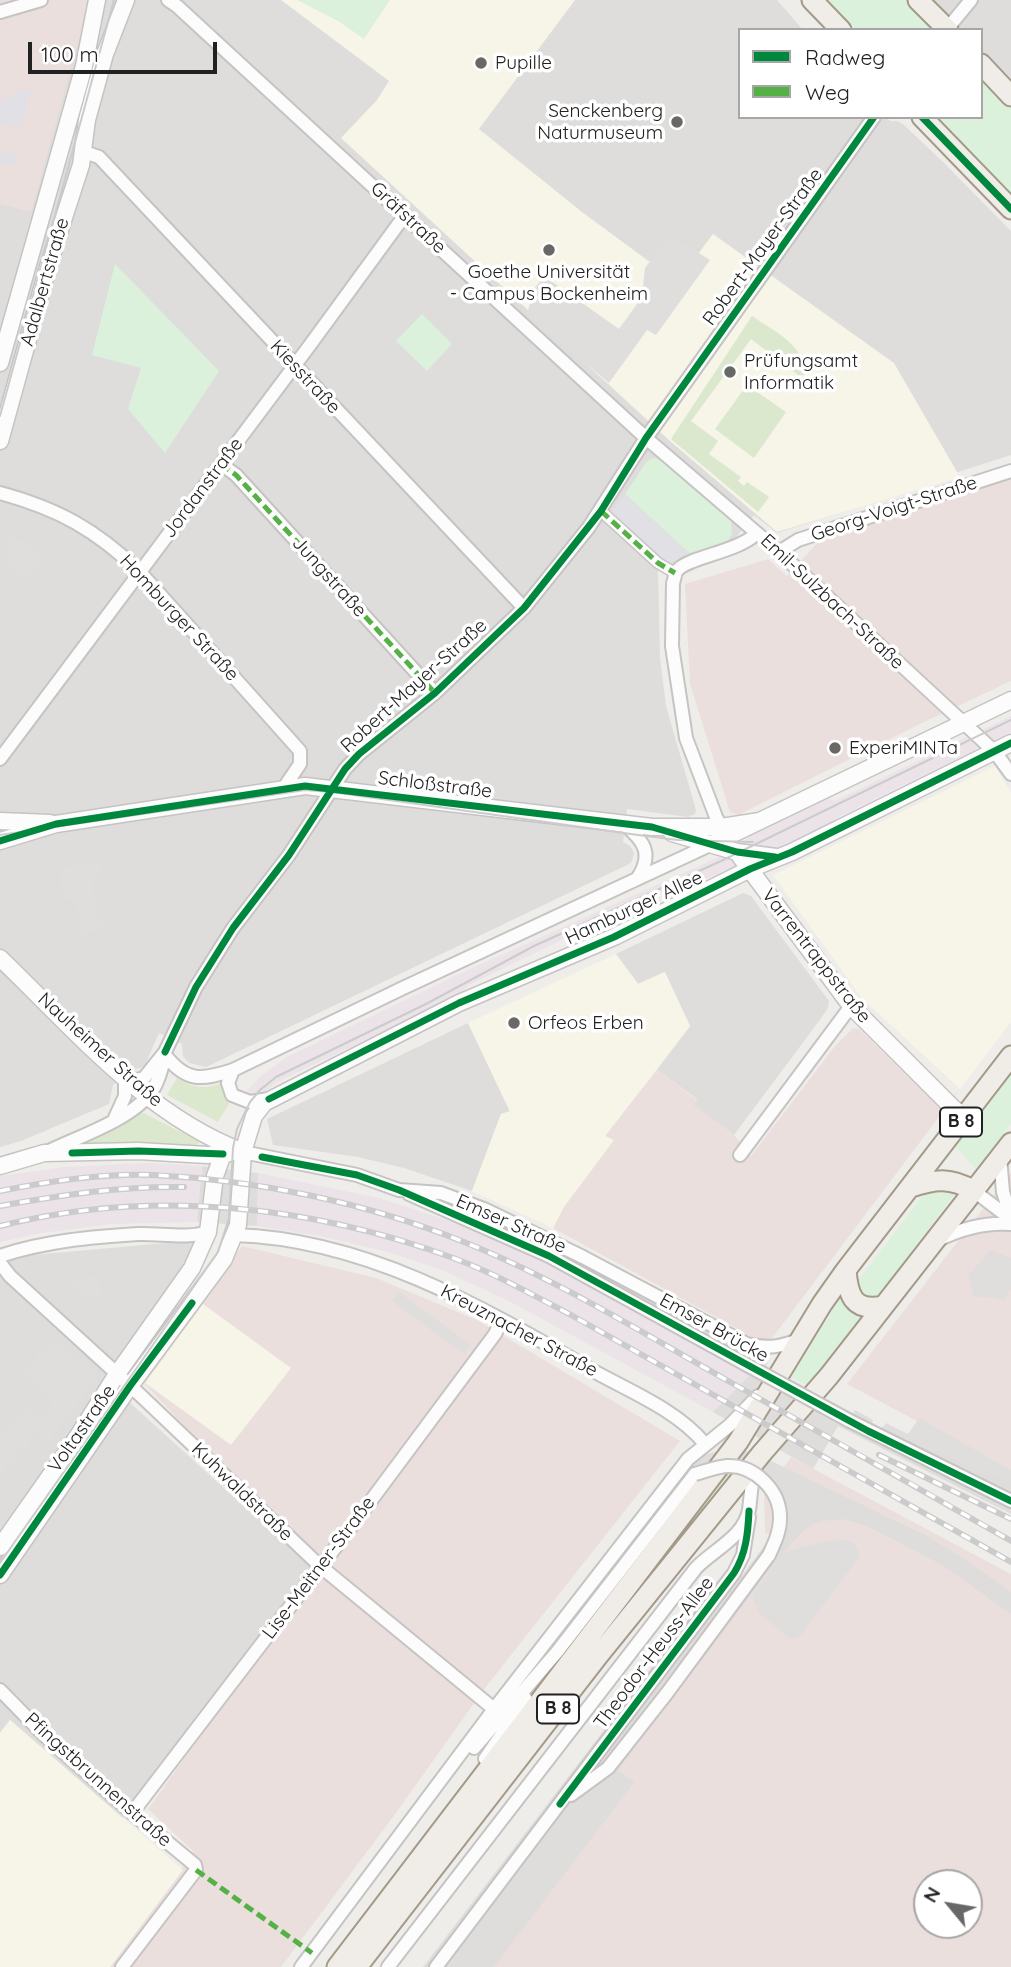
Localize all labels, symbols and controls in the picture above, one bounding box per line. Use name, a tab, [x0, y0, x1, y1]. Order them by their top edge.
scale bar	[32, 28, 220, 72]
legend	[738, 28, 983, 119]
text: 100 m	[41, 41, 99, 67]
text: Radweg	[805, 44, 885, 70]
place label: Pupille	[495, 52, 552, 74]
marker: Pupille	[473, 55, 489, 71]
text: Weg	[805, 79, 850, 105]
place label: Senckenberg Naturmuseum	[537, 100, 663, 144]
marker: Senckenberg Naturmuseum	[669, 114, 685, 130]
street label: Robert-Mayer-Straße	[698, 164, 828, 330]
street label: Gräfstraße	[366, 177, 450, 259]
street label: Adalbertstraße	[16, 215, 74, 349]
marker: Goethe Universität - Campus Bockenheim	[541, 242, 557, 258]
place label: Goethe Universität - Campus Bockenheim	[450, 261, 648, 305]
street label: Kiesstraße	[265, 335, 345, 419]
place label: Prüfungsamt Informatik	[744, 350, 858, 394]
marker: Prüfungsamt Informatik	[722, 364, 738, 380]
street label: Jordanstraße	[158, 433, 248, 543]
street label: Georg-Voigt-Straße	[808, 471, 980, 547]
street label: Emil-Sulzbach-Straße	[755, 530, 909, 674]
street label: Jungstraße	[287, 532, 371, 622]
street label: Homburger Straße	[115, 550, 243, 686]
street label: Robert-Mayer-Straße	[336, 614, 492, 758]
place label: ExperiMINTa	[849, 737, 958, 759]
marker: ExperiMINTa	[827, 740, 843, 756]
street label: Schloßstraße	[377, 767, 493, 803]
street label: Hamburger Allee	[562, 866, 706, 950]
street label: Varrentrappstraße	[757, 884, 875, 1028]
street label: Nauheimer Straße	[33, 988, 167, 1112]
place label: Orfeos Erben	[528, 1012, 644, 1034]
marker: Orfeos Erben	[506, 1015, 522, 1031]
road number: B 8	[940, 1107, 982, 1136]
street label: Emser Straße	[452, 1190, 570, 1258]
street label: Kreuznacher Straße	[437, 1280, 601, 1382]
street label: Emser Brücke	[656, 1289, 772, 1367]
street label: Voltastraße	[43, 1381, 121, 1477]
street label: Kuhwaldstraße	[187, 1438, 297, 1546]
street label: Lise-Meitner-Straße	[258, 1492, 380, 1644]
street label: Theodor-Heuss-Allee	[589, 1572, 719, 1734]
road number: B 8	[537, 1694, 579, 1724]
street label: Pfingstbrunnenstraße	[20, 1708, 176, 1852]
north arrow	[913, 1869, 983, 1939]
text: N	[918, 1882, 945, 1907]

